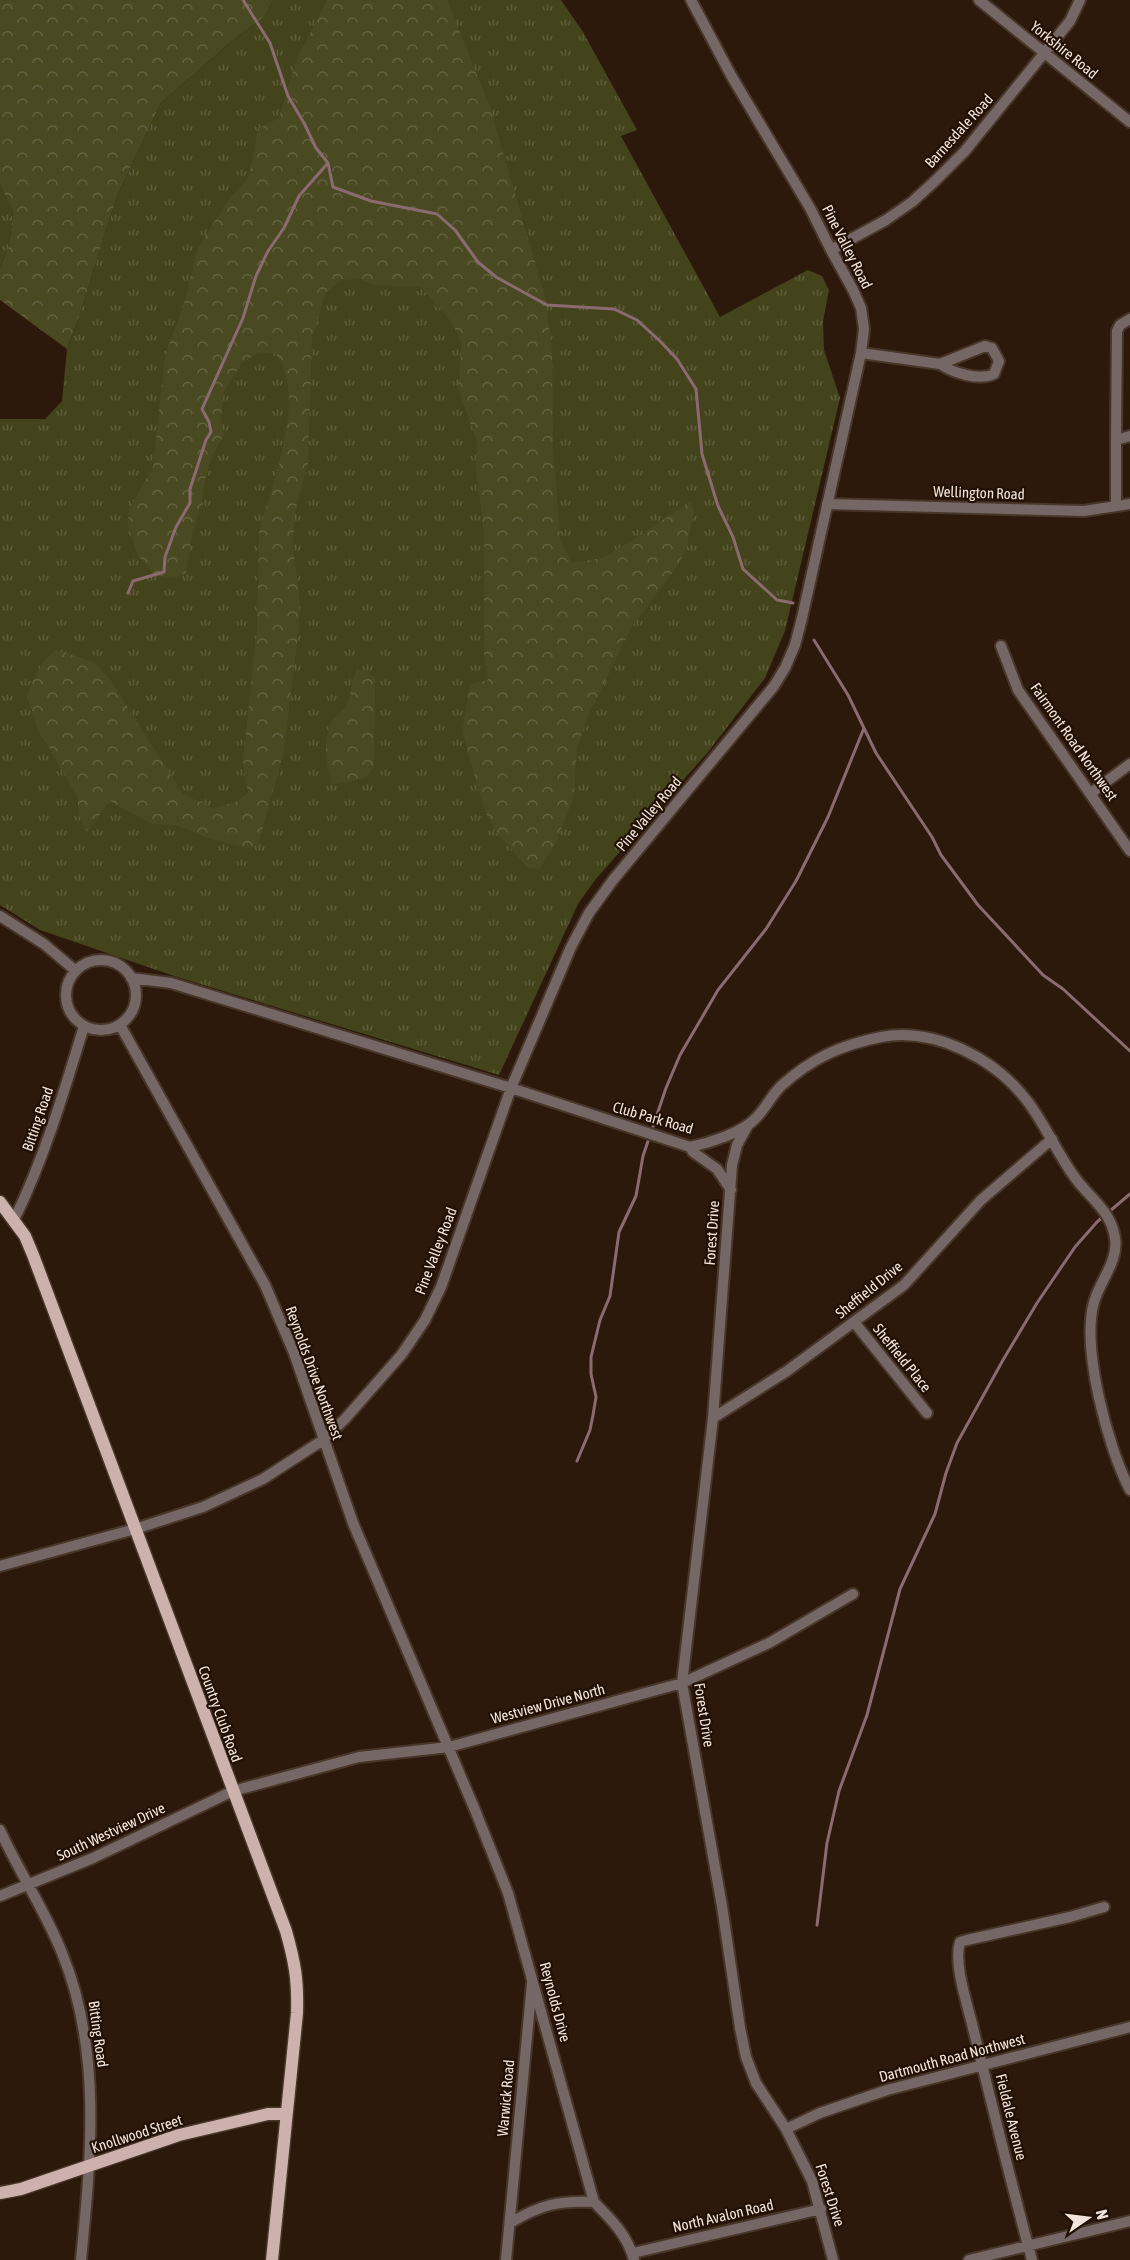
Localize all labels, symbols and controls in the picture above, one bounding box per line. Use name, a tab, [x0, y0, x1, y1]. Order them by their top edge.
street label: Yorkshire Road	[1027, 17, 1101, 82]
street label: Barnesdale Road	[921, 90, 996, 171]
street label: Pine Valley Road	[819, 202, 876, 292]
street label: Wellington Road	[933, 482, 1025, 503]
street label: Fairmont Road Northwest	[1027, 680, 1121, 804]
street label: Pine Valley Road	[613, 773, 685, 854]
street label: Bitting Road	[19, 1084, 56, 1153]
street label: Club Park Road	[611, 1098, 695, 1137]
street label: Forest Drive	[701, 1200, 722, 1266]
street label: Pine Valley Road	[411, 1205, 460, 1297]
street label: Sheffield Drive	[832, 1257, 906, 1322]
street label: Reynolds Drive Northwest	[282, 1304, 347, 1442]
street label: Sheffield Place	[870, 1320, 935, 1395]
street label: Country Club Road	[195, 1663, 246, 1764]
street label: Westview Drive North	[489, 1680, 607, 1727]
street label: Forest Drive	[691, 1682, 718, 1748]
street label: South Westview Drive	[54, 1799, 168, 1864]
street label: Reynolds Drive	[537, 1960, 574, 2044]
street label: Bitting Road	[85, 2000, 112, 2068]
street label: Dartmouth Road Northwest	[877, 2030, 1027, 2085]
street label: Warwick Road	[494, 2059, 517, 2137]
street label: Fieldale Avenue	[993, 2072, 1030, 2162]
street label: Knollwood Street	[89, 2111, 184, 2156]
street label: Forest Drive	[812, 2161, 849, 2228]
north arrow	[1058, 2188, 1118, 2248]
street label: North Avalon Road	[671, 2196, 775, 2235]
text: N	[1093, 2208, 1112, 2221]

